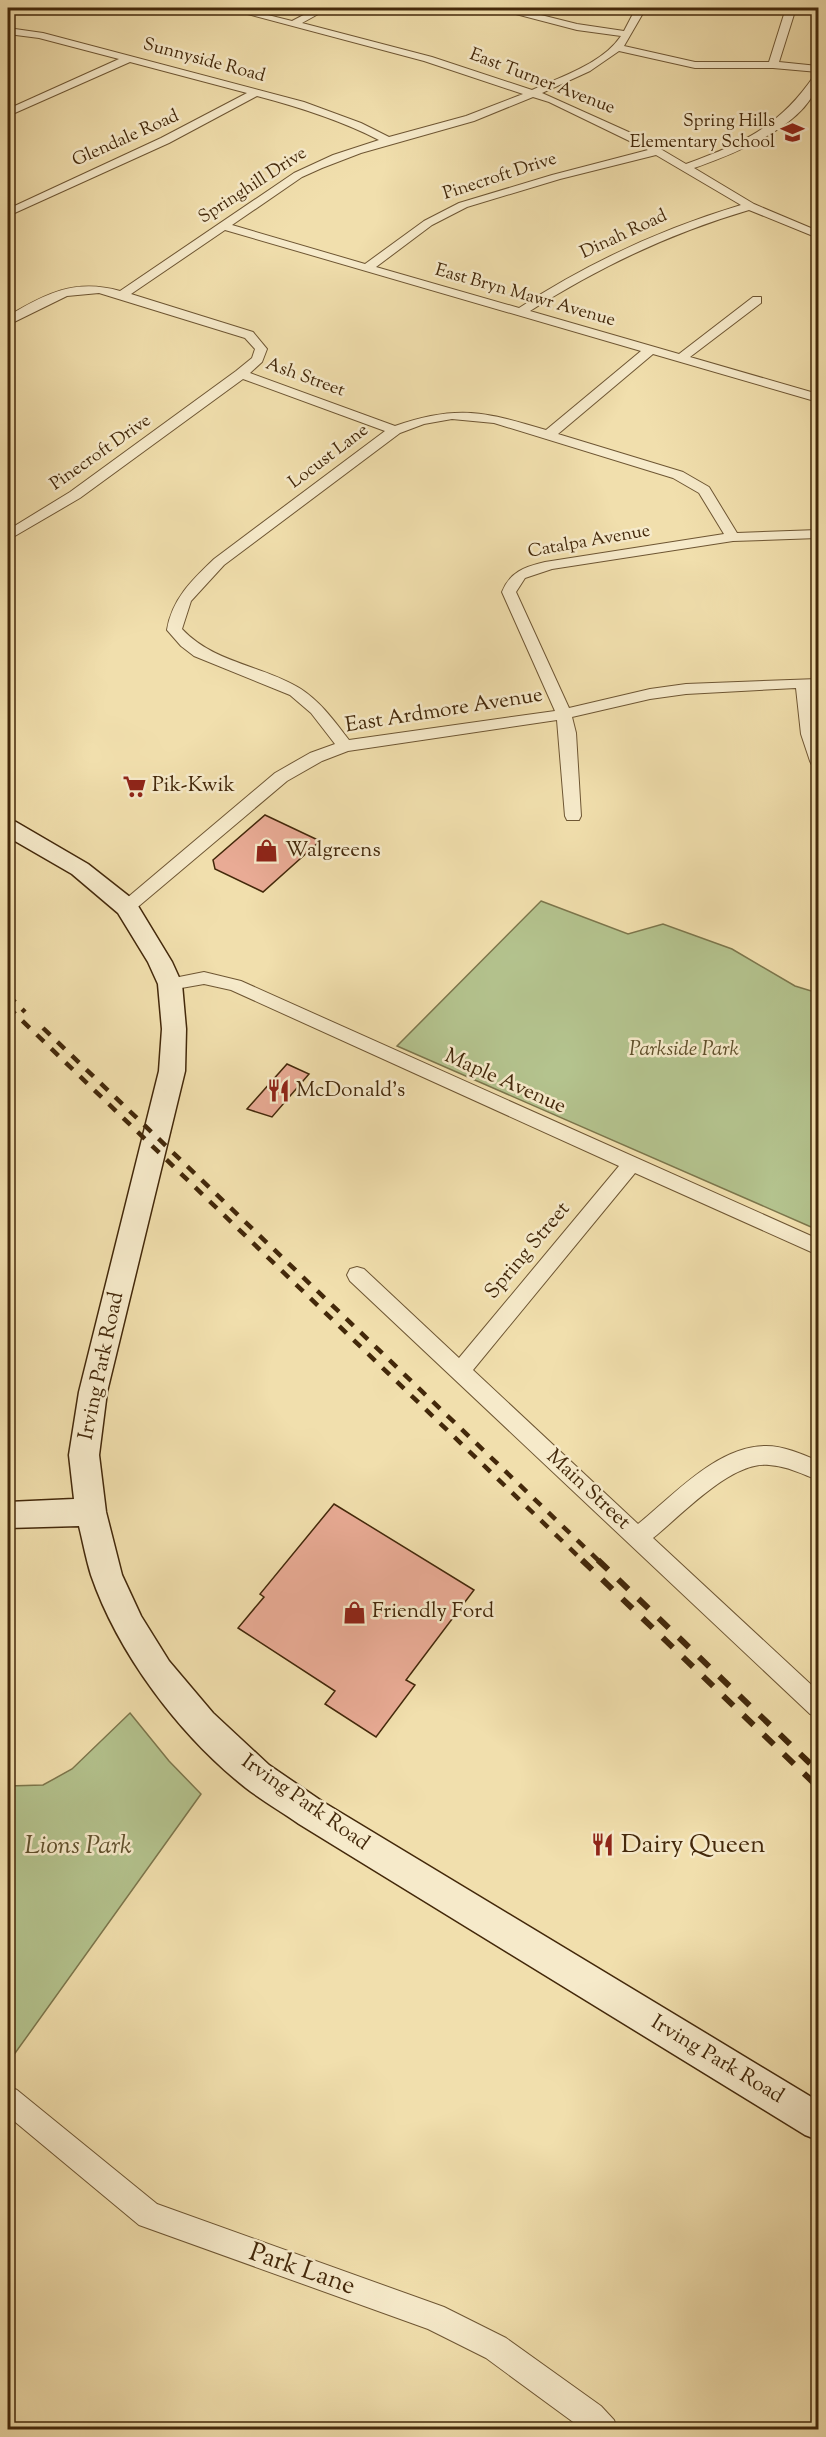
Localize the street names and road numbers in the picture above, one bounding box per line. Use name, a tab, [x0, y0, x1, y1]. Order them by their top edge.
street label: Sunnyside Road	[140, 32, 268, 90]
street label: East Turner Avenue	[465, 42, 619, 122]
street label: Glendale Road	[68, 104, 184, 174]
street label: Springhill Drive	[194, 141, 312, 231]
street label: Pinecroft Drive	[440, 146, 560, 208]
street label: Dinah Road	[576, 204, 672, 266]
street label: East Bryn Mawr Avenue	[432, 258, 618, 334]
street label: Ash Street	[262, 352, 348, 404]
street label: Pinecroft Drive	[45, 408, 157, 498]
street label: Locust Lane	[284, 418, 374, 496]
street label: Catalpa Avenue	[526, 518, 652, 566]
street label: East Ardmore Avenue	[343, 681, 545, 741]
street label: Maple Avenue	[439, 1042, 571, 1122]
street label: Spring Street	[478, 1196, 578, 1306]
street label: Irving Park Road	[72, 1289, 132, 1443]
street label: Main Street	[539, 1443, 637, 1537]
street label: Irving Park Road	[235, 1748, 375, 1859]
street label: Irving Park Road	[645, 2008, 789, 2112]
street label: Park Lane	[244, 2235, 360, 2305]

